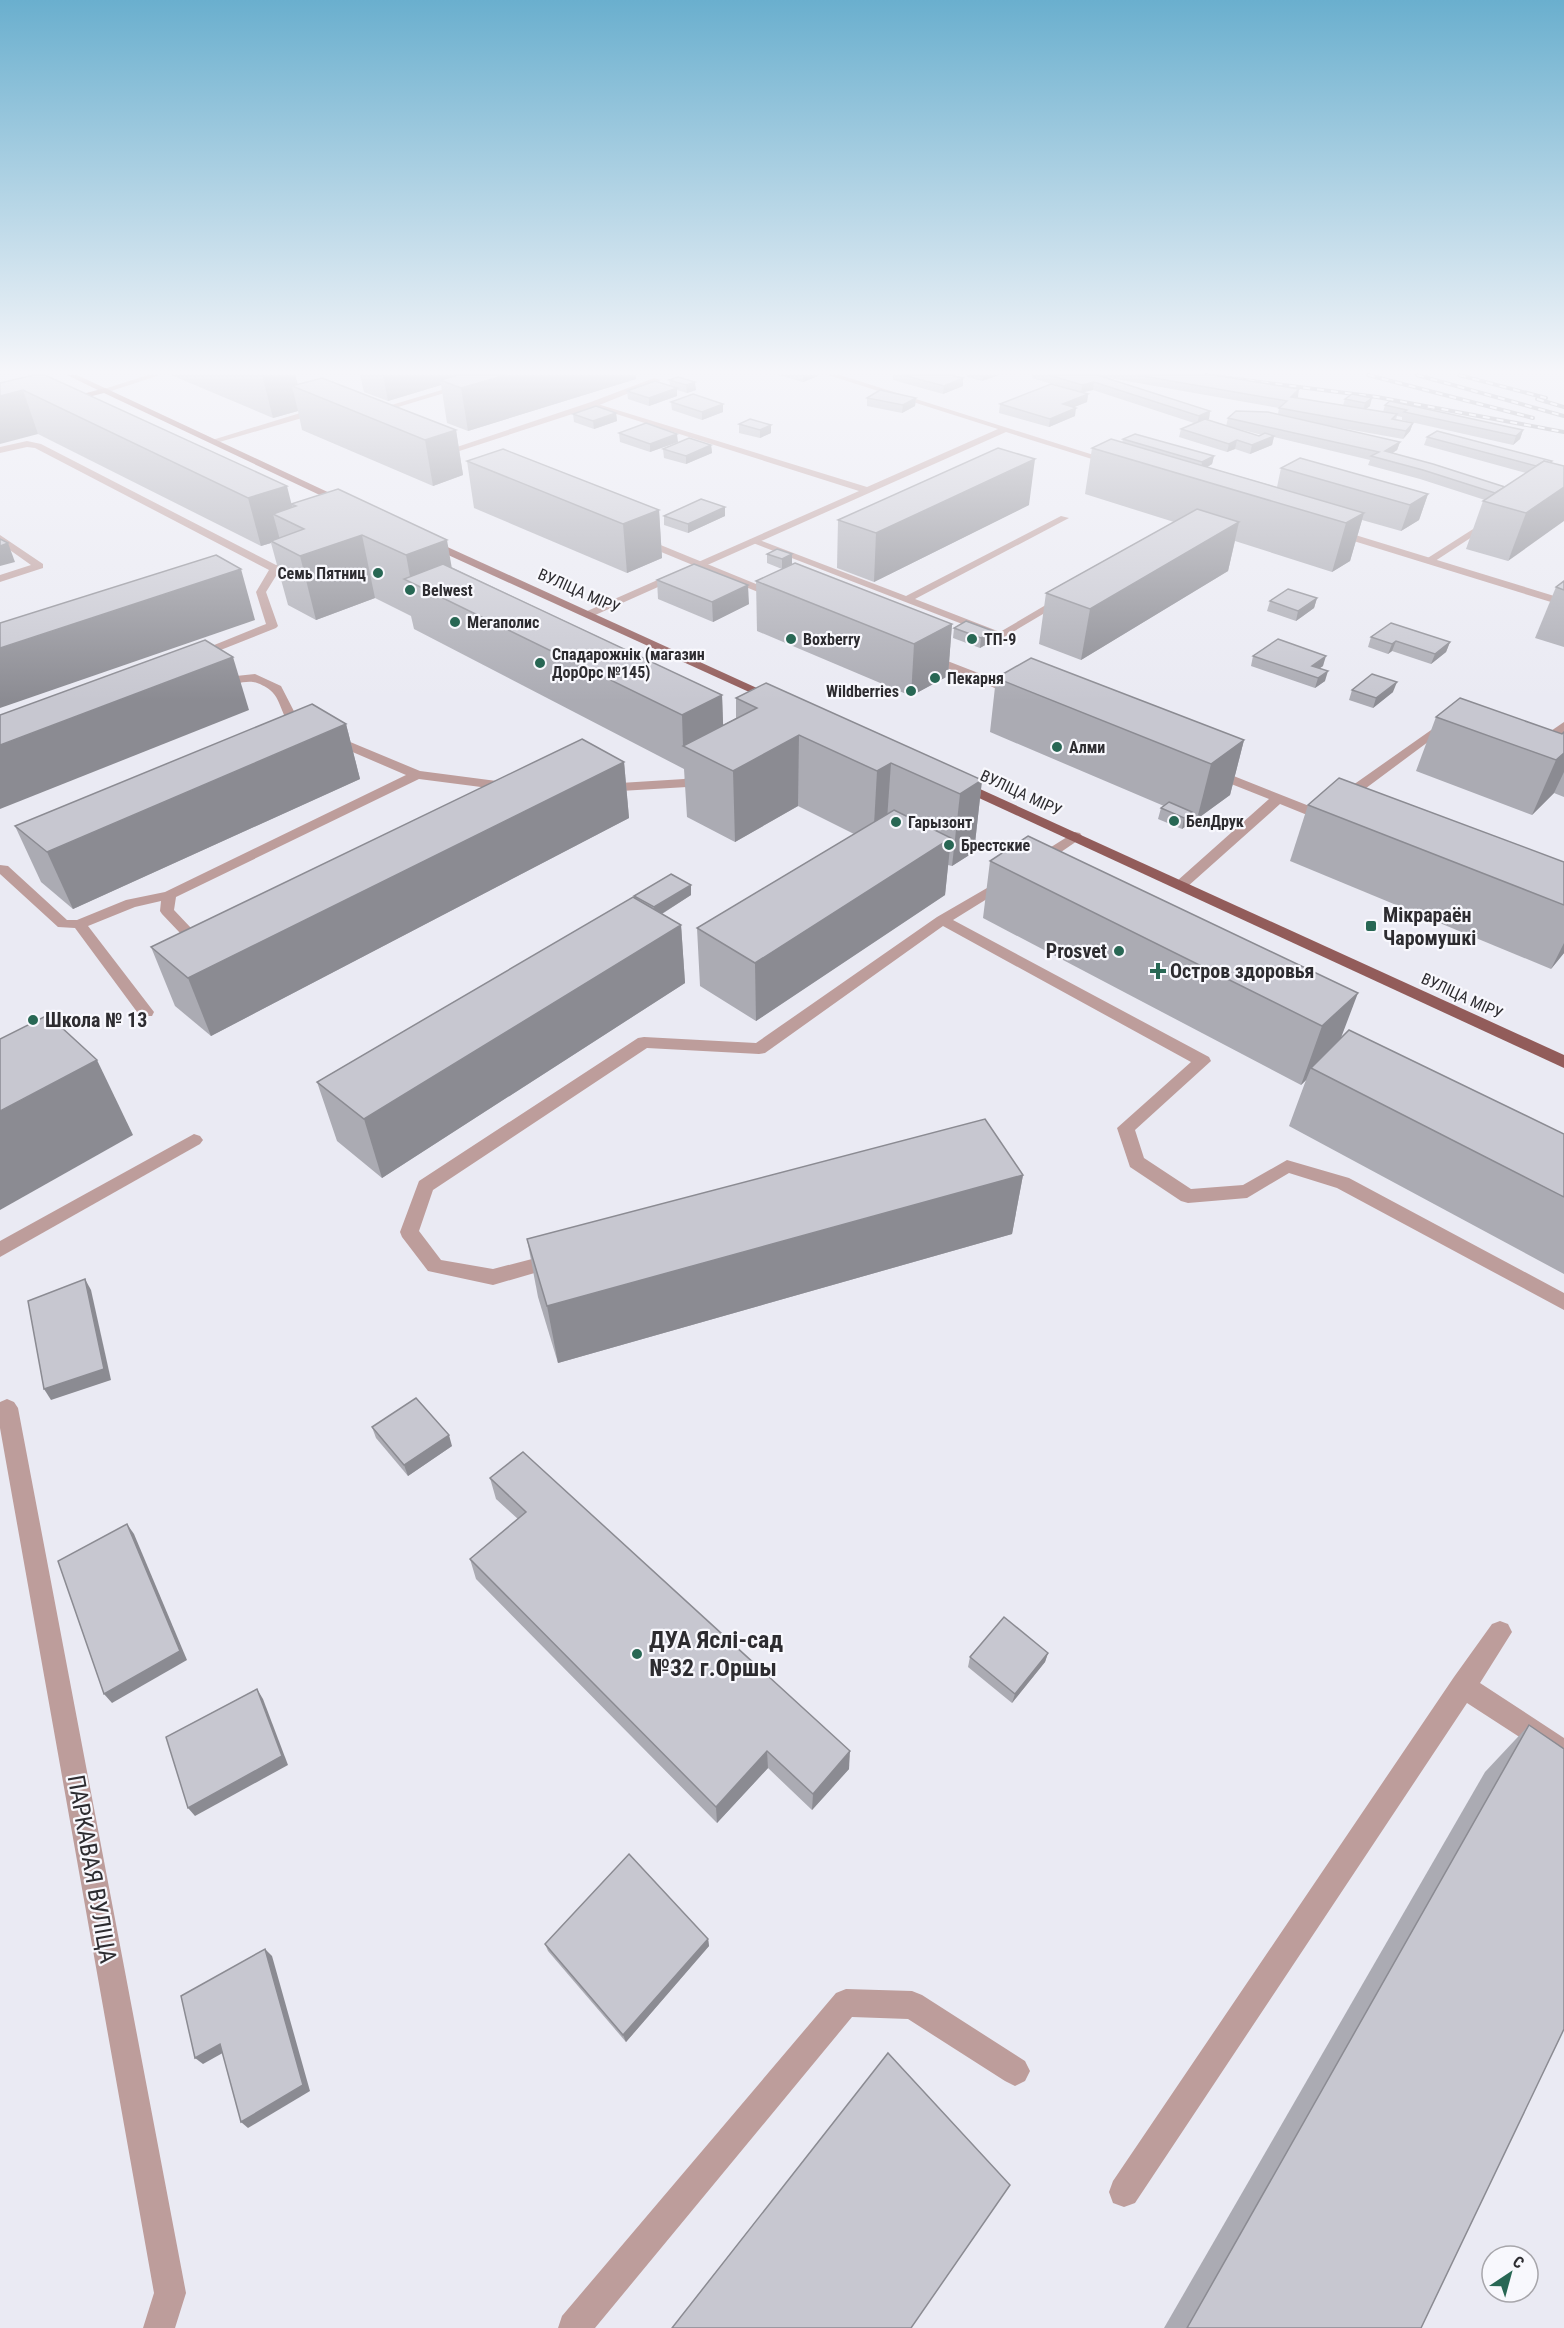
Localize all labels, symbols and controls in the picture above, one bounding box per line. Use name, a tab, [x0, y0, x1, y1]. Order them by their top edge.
place label: Семь Пятниц	[277, 564, 366, 583]
street label: ВУЛІЦА МІРУ	[535, 564, 623, 618]
marker: Семь Пятниц	[371, 566, 385, 580]
place label: Belwest	[422, 581, 473, 600]
marker: Belwest	[403, 583, 417, 597]
place label: Мегаполис	[467, 613, 539, 632]
marker: Мегаполис	[448, 615, 462, 629]
place label: Boxberry	[803, 630, 860, 649]
place label: ТП-9	[984, 630, 1016, 649]
marker: Boxberry	[784, 632, 798, 646]
marker: ТП-9	[965, 632, 979, 646]
place label: Спадарожнік (магазин ДорОрс №145)	[552, 645, 705, 682]
marker: Спадарожнік (магазин ДорОрс №145)	[533, 656, 547, 670]
place label: Пекарня	[947, 669, 1004, 688]
marker: Пекарня	[928, 671, 942, 685]
place label: Wildberries	[826, 682, 899, 701]
marker: Wildberries	[904, 684, 918, 698]
place label: Алми	[1069, 738, 1105, 757]
marker: Алми	[1050, 740, 1064, 754]
street label: ВУЛІЦА МІРУ	[977, 766, 1065, 820]
place label: БелДрук	[1186, 812, 1244, 831]
place label: Гарызонт	[908, 813, 972, 832]
marker: БелДрук	[1167, 814, 1181, 828]
marker: Гарызонт	[889, 815, 903, 829]
place label: Брестские	[961, 836, 1031, 855]
marker: Брестские	[942, 838, 956, 852]
place label: Мікрараён Чаромушкі	[1383, 903, 1476, 950]
marker: Мікрараён Чаромушкі	[1364, 919, 1378, 933]
place label: Prosvet	[1046, 939, 1107, 963]
marker: Prosvet	[1112, 944, 1126, 958]
place label: Остров здоровья	[1170, 959, 1314, 983]
marker: Остров здоровья	[1151, 964, 1165, 978]
street label: ВУЛІЦА МІРУ	[1418, 969, 1506, 1023]
place label: Школа № 13	[45, 1008, 147, 1032]
marker: Школа № 13	[26, 1013, 40, 1027]
place label: ДУА Яслі-сад №32 г.Оршы	[649, 1626, 783, 1682]
marker: ДУА Яслі-сад №32 г.Оршы	[630, 1647, 644, 1661]
street label: ПАРКАВАЯ ВУЛІЦА	[62, 1773, 122, 1966]
north arrow	[1480, 2244, 1540, 2304]
text: С	[1509, 2252, 1528, 2273]

